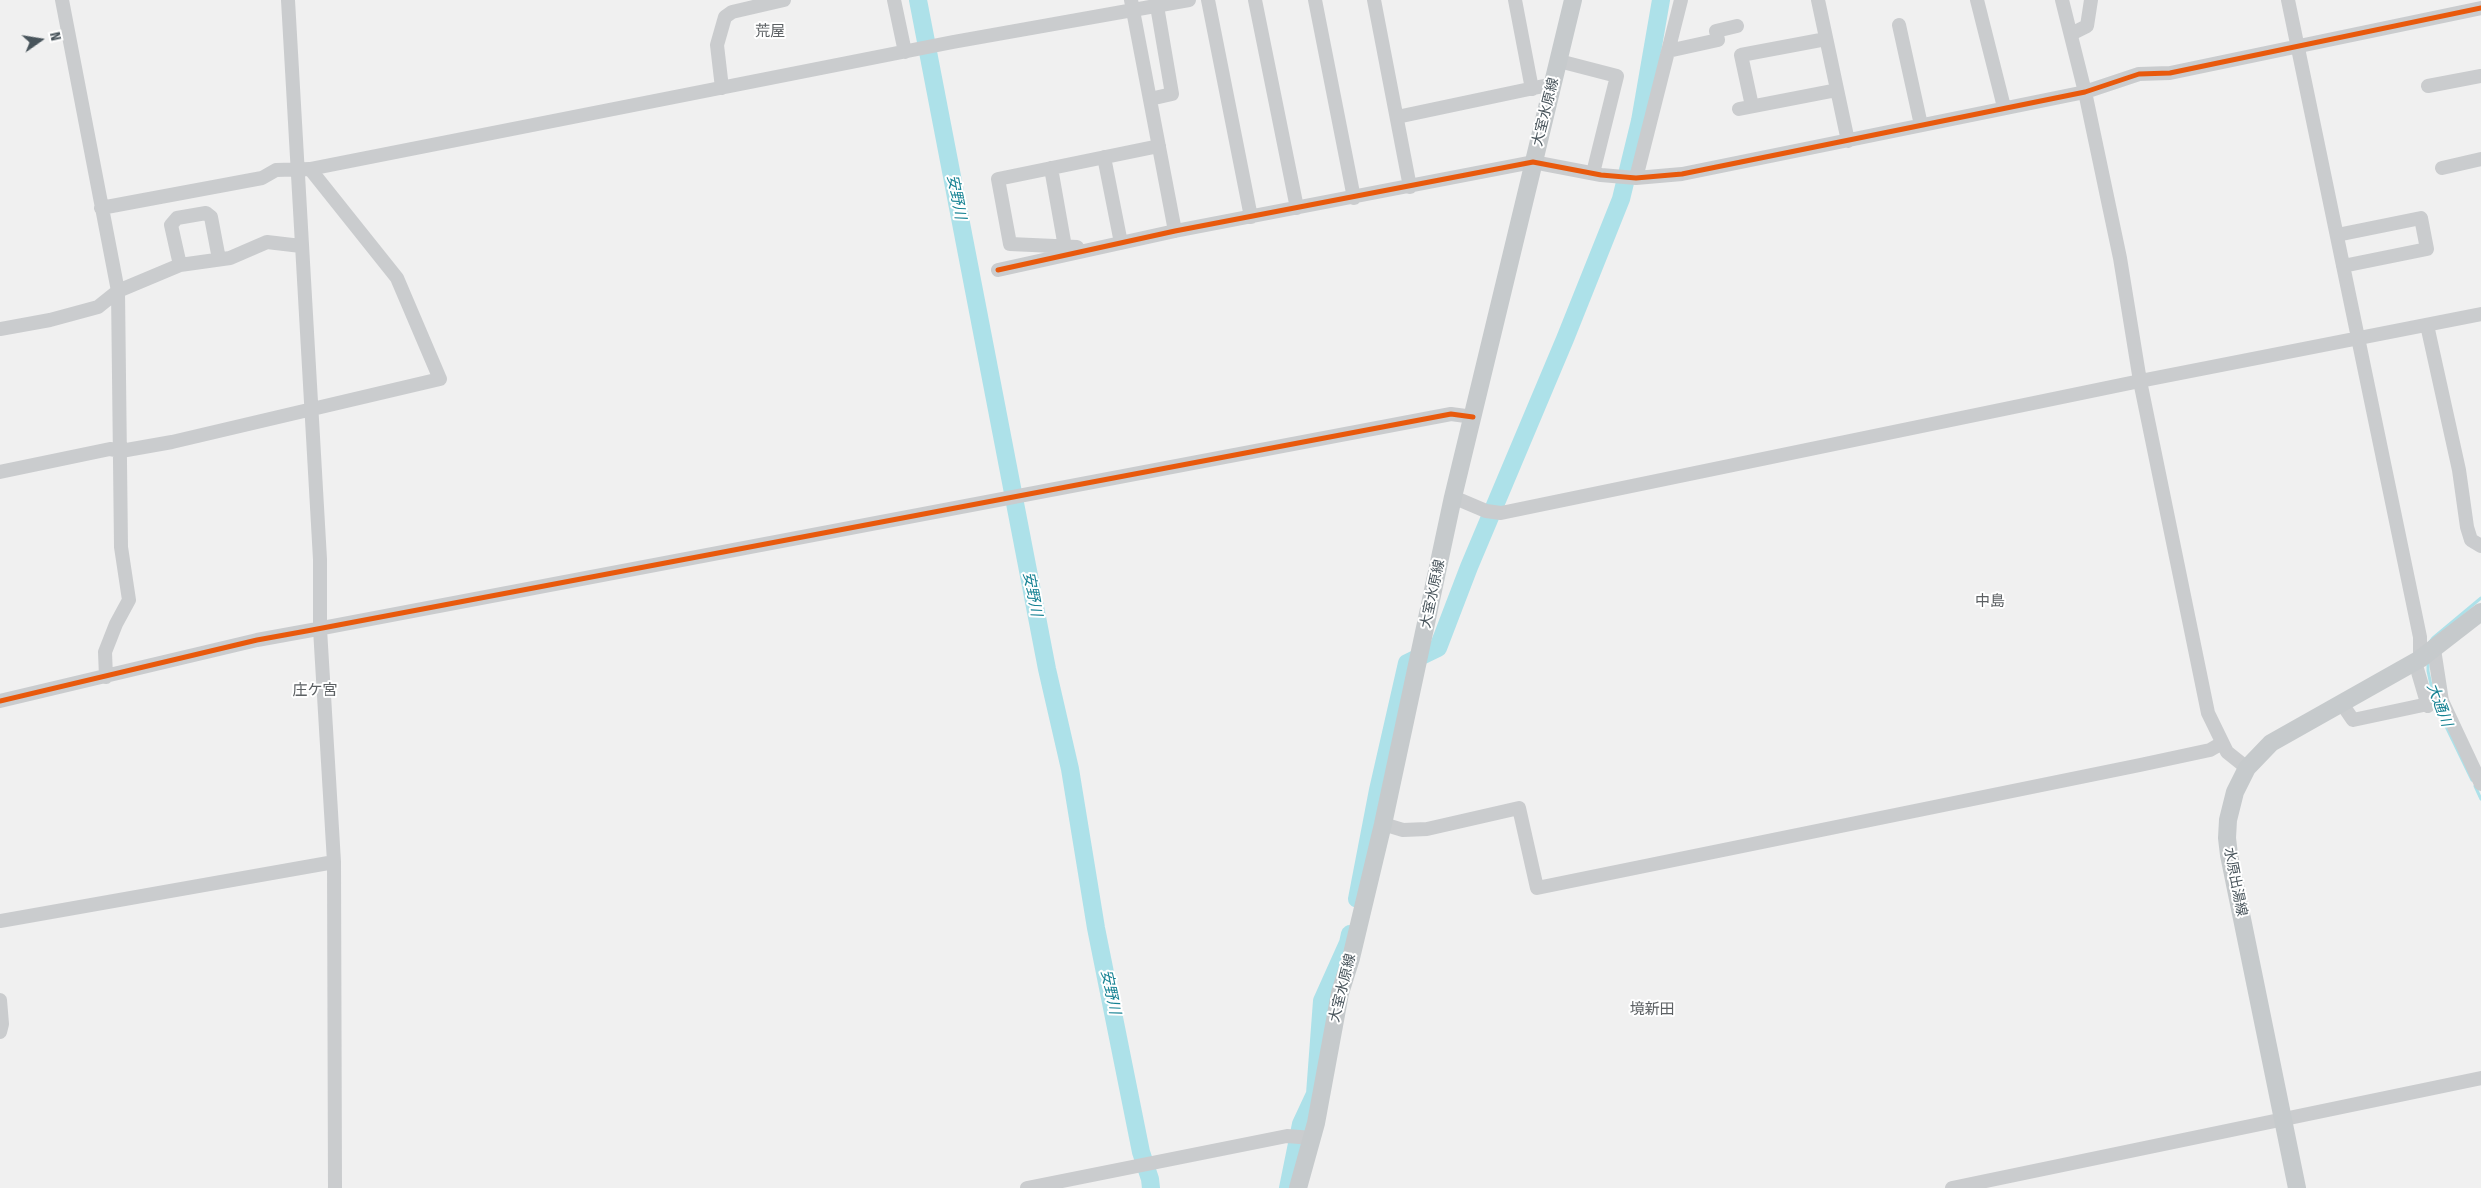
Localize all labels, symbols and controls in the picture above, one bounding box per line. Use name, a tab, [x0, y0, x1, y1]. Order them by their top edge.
north arrow	[15, 15, 65, 65]
district label: 荒屋	[755, 23, 785, 41]
text: N	[46, 31, 64, 43]
street label: 大室水原線	[1529, 76, 1563, 148]
water label: 安野川	[943, 173, 969, 221]
street label: 大室水原線	[1418, 558, 1448, 630]
water label: 安野川	[1019, 570, 1045, 618]
district label: 中島	[1975, 593, 2005, 611]
water label: 大通川	[2423, 681, 2455, 729]
district label: 庄ケ宮	[293, 682, 337, 700]
street label: 水原出湯線	[2220, 846, 2250, 918]
street label: 大室水原線	[1326, 952, 1360, 1024]
water label: 安野川	[1097, 968, 1123, 1016]
district label: 境新田	[1630, 1001, 1674, 1019]

